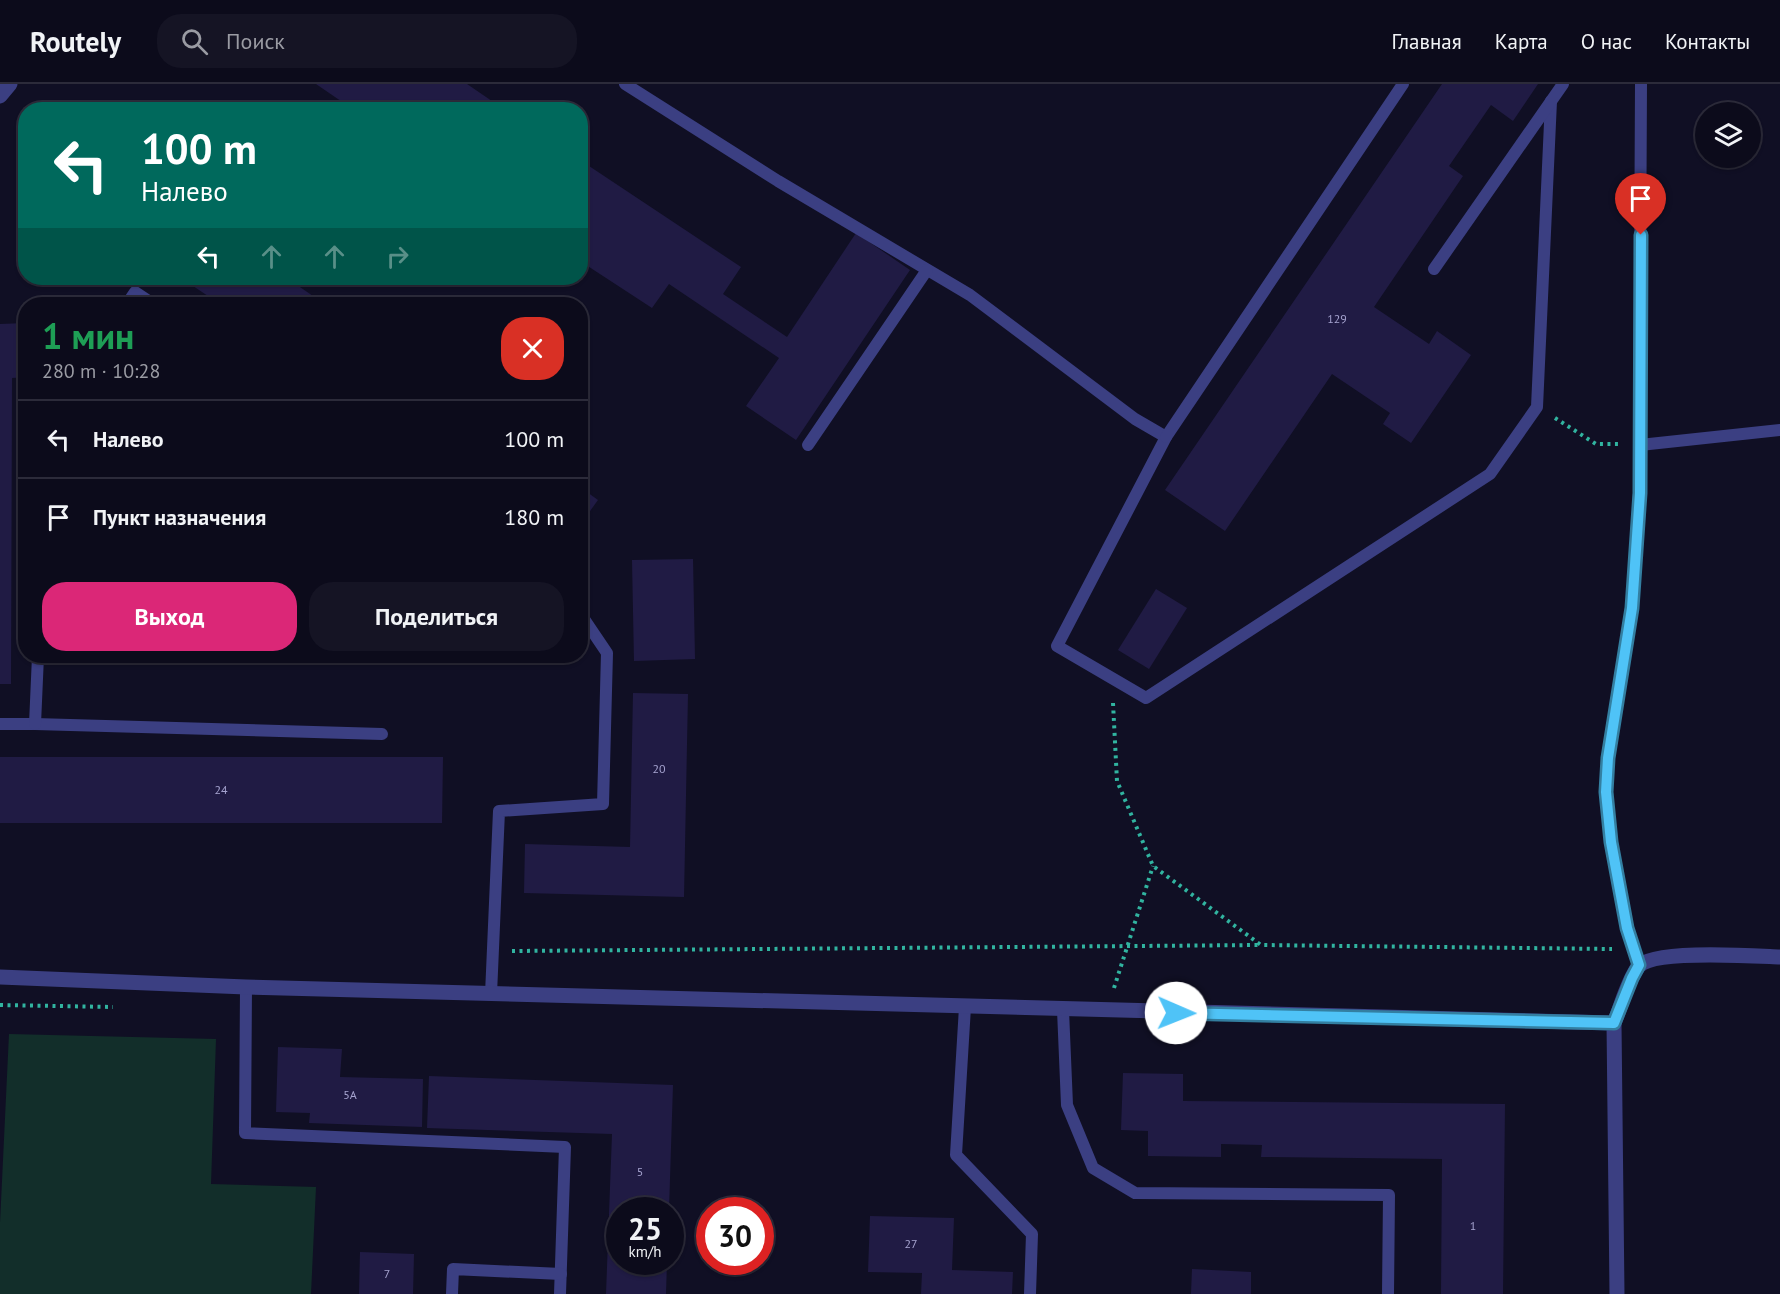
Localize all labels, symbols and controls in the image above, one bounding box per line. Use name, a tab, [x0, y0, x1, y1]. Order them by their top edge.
search box	[157, 14, 577, 68]
text: Routely	[30, 23, 121, 60]
icon: search	[178, 25, 211, 58]
text: Поиск	[226, 27, 285, 55]
text: Главная	[1391, 28, 1462, 55]
text: Карта	[1495, 28, 1548, 55]
text: О нас	[1581, 28, 1632, 55]
text: Контакты	[1665, 28, 1750, 55]
map controls	[1695, 102, 1761, 168]
button: layers	[1695, 102, 1761, 168]
text: 100 m	[141, 121, 257, 176]
icon: left	[42, 126, 120, 204]
pin	[1615, 173, 1666, 235]
text: Налево	[141, 174, 228, 208]
icon: arrive	[1624, 182, 1657, 215]
icon: left	[192, 240, 225, 273]
icon: ahead	[255, 240, 288, 273]
icon: ahead	[318, 240, 351, 273]
icon: right	[381, 240, 414, 273]
house number: 129	[1327, 311, 1347, 326]
text: 1 мин	[42, 312, 134, 359]
button: close	[501, 317, 564, 380]
text: 280 m · 10:28	[42, 358, 160, 384]
icon: left	[42, 423, 75, 456]
text: Налево	[93, 425, 164, 453]
text: 100 m	[504, 425, 564, 453]
icon: arrive	[42, 501, 75, 534]
text: Пункт назначения	[93, 503, 266, 531]
text: 180 m	[504, 503, 564, 531]
button: Выход	[42, 582, 297, 651]
button: Поделиться	[309, 582, 564, 651]
house number: 20	[652, 761, 666, 776]
house number: 24	[214, 782, 228, 797]
position arrow	[1144, 981, 1208, 1045]
house number: 5А	[343, 1087, 357, 1102]
house number: 5	[637, 1164, 643, 1179]
speed limit sign: 30	[696, 1197, 774, 1275]
text: 25	[628, 1209, 662, 1248]
house number: 1	[1470, 1218, 1476, 1233]
house number: 27	[904, 1236, 918, 1251]
text: km/h	[629, 1242, 661, 1261]
house number: 7	[384, 1266, 390, 1281]

